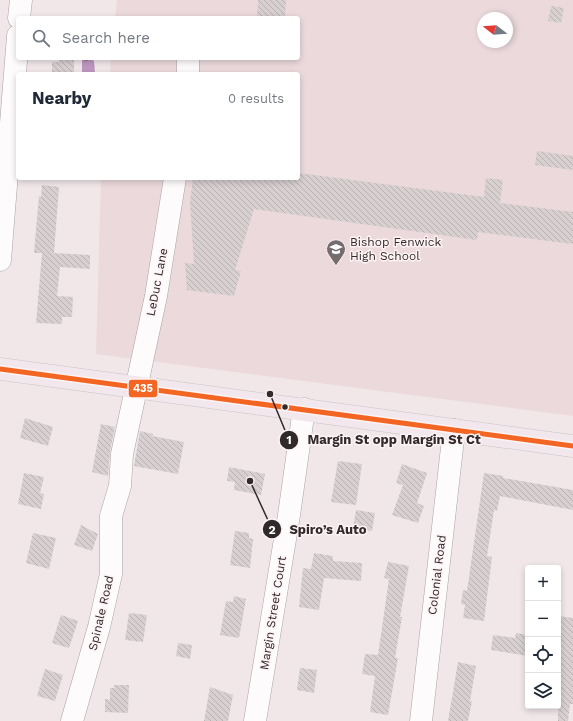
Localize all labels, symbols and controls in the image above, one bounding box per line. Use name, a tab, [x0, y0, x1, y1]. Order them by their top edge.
north arrow	[477, 12, 513, 48]
search box	[16, 16, 300, 60]
icon: search	[30, 27, 52, 49]
text: Search here	[62, 29, 150, 47]
text: Nearby	[32, 88, 91, 108]
text: 0 results	[228, 91, 284, 106]
place label: Bishop Fenwick High School	[350, 235, 441, 263]
school or university icon: Bishop Fenwick High School	[325, 238, 347, 266]
street label: LeDuc Lane	[144, 247, 170, 317]
line badge: 435	[128, 379, 158, 398]
text: 435	[133, 382, 153, 395]
unlabelled marker	[280, 402, 290, 412]
callout: Margin St opp Margin St Ct	[279, 427, 489, 452]
text: Margin St opp Margin St Ct	[307, 432, 481, 447]
text: 1	[286, 433, 292, 447]
callout: Spiro’s Auto	[262, 517, 375, 542]
text: Spiro’s Auto	[289, 522, 367, 537]
text: 2	[268, 523, 276, 537]
street label: Colonial Road	[425, 534, 449, 616]
street label: Margin Street Court	[257, 555, 289, 671]
map controls	[525, 565, 561, 709]
button: +	[525, 565, 561, 601]
street label: Spinale Road	[86, 574, 116, 652]
button: −	[525, 601, 561, 637]
button: locate	[525, 637, 561, 673]
button: layers	[525, 673, 561, 709]

